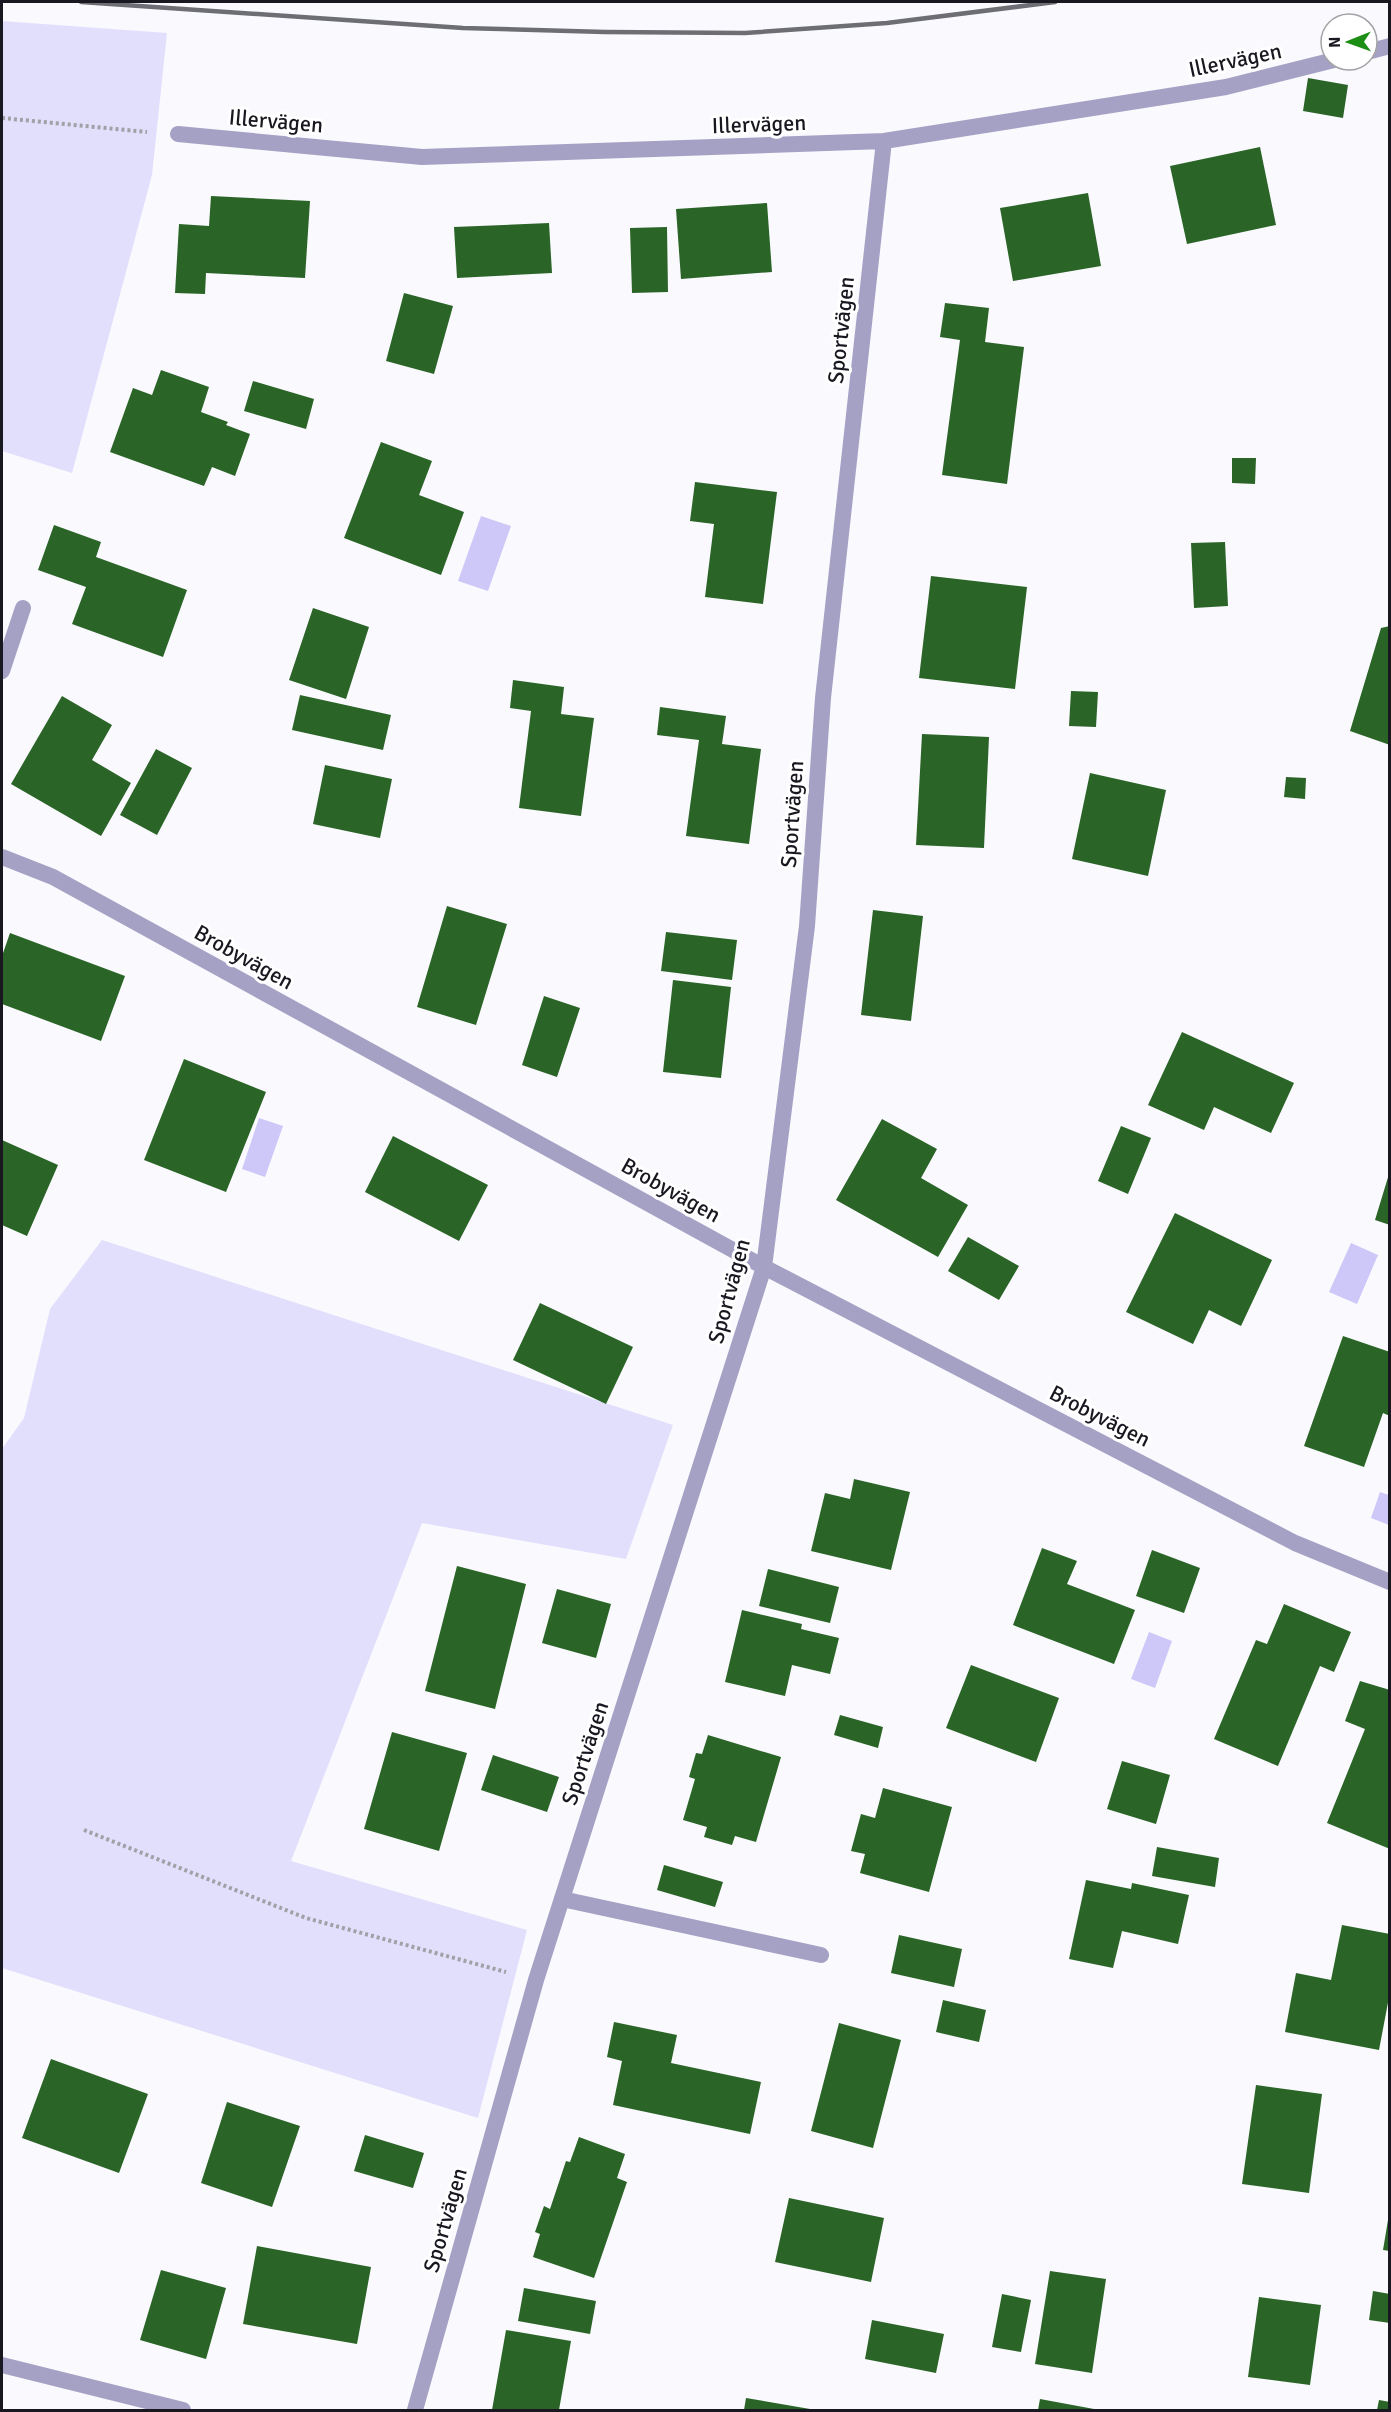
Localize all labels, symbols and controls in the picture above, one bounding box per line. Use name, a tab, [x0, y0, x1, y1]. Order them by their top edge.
north arrow	[1319, 12, 1379, 72]
street label: Illervägen	[1186, 37, 1284, 83]
text: N	[1325, 37, 1345, 48]
street label: Illervägen	[228, 103, 324, 139]
street label: Illervägen	[711, 109, 807, 139]
street label: Sportvägen	[822, 275, 860, 385]
street label: Sportvägen	[775, 759, 809, 869]
street label: Brobyvägen	[190, 919, 298, 995]
street label: Brobyvägen	[617, 1152, 725, 1228]
street label: Sportvägen	[702, 1236, 756, 1346]
street label: Brobyvägen	[1045, 1379, 1155, 1453]
street label: Sportvägen	[556, 1698, 614, 1808]
street label: Sportvägen	[417, 2165, 473, 2275]

